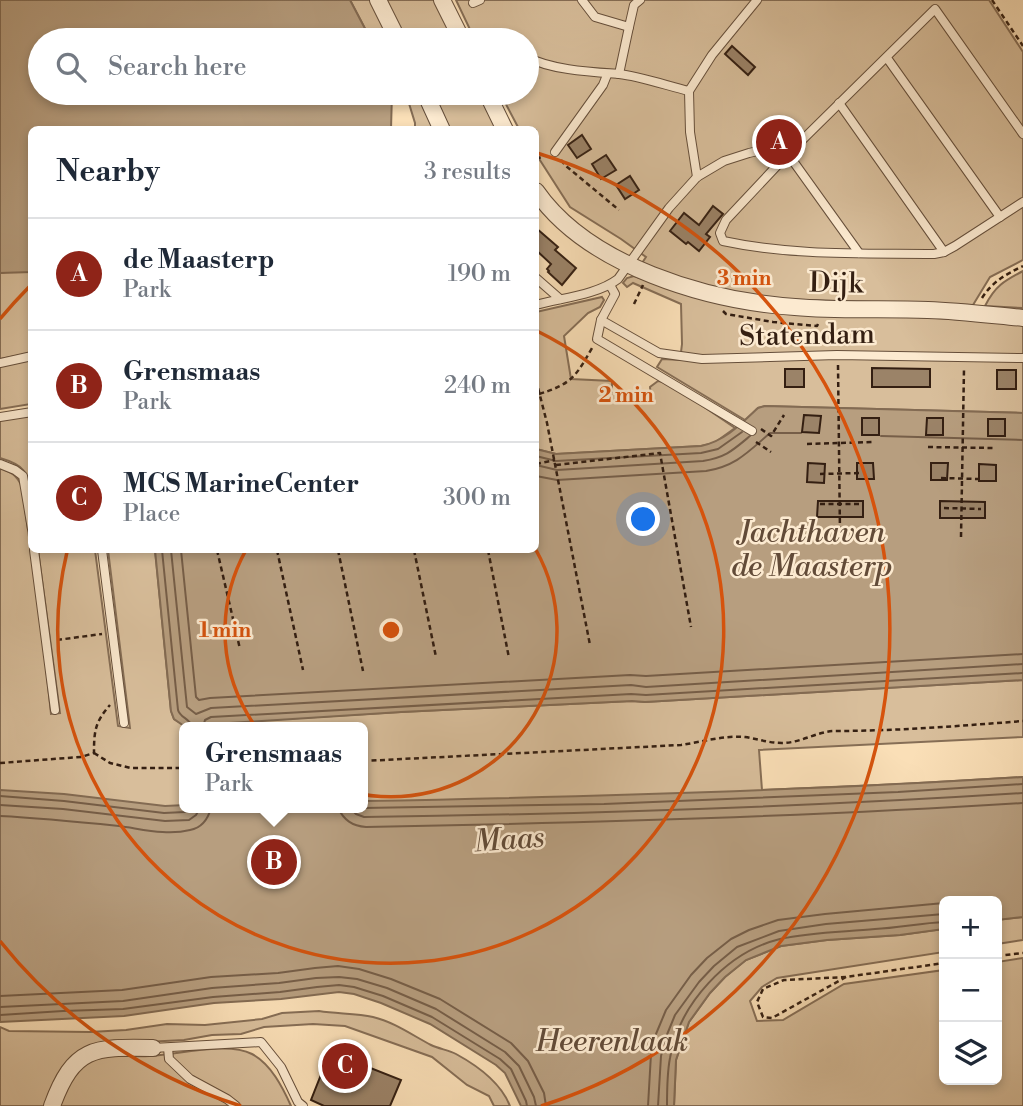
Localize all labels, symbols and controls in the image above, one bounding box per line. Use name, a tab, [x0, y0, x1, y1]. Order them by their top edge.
search box	[28, 28, 539, 105]
icon: search	[52, 48, 90, 86]
text: Search here	[108, 51, 247, 83]
pin: A	[756, 116, 802, 168]
text: Nearby	[56, 153, 160, 191]
text: 3 results	[424, 158, 511, 186]
text: de Maasterp	[123, 244, 274, 276]
text: A	[71, 260, 87, 288]
text: 190 m	[448, 260, 511, 288]
text: 3 min	[717, 266, 771, 292]
street label: Dijk	[809, 266, 865, 301]
text: Park	[123, 276, 171, 304]
street label: Statendam	[739, 317, 875, 354]
text: Grensmaas	[123, 356, 261, 388]
text: B	[70, 372, 88, 400]
text: 240 m	[444, 372, 511, 400]
text: 2 min	[598, 383, 654, 409]
text: Park	[123, 388, 171, 416]
text: MCS MarineCenter	[123, 468, 359, 500]
text: C	[71, 484, 87, 512]
text: 300 m	[443, 484, 511, 512]
text: Place	[123, 500, 180, 528]
your location	[626, 502, 660, 536]
water label: Jachthaven de Maasterp	[731, 514, 893, 586]
text: 1 min	[199, 618, 251, 644]
centre of rings	[379, 618, 403, 642]
popup	[179, 722, 368, 813]
text: Grensmaas	[205, 738, 342, 770]
text: Park	[205, 770, 253, 798]
water label: Maas	[472, 819, 546, 861]
pin: B	[251, 836, 297, 888]
map controls	[939, 896, 1002, 1085]
button: +	[939, 896, 1002, 959]
button: −	[939, 959, 1002, 1022]
button: layers	[939, 1022, 1002, 1085]
water label: Heerenlaak	[534, 1023, 689, 1061]
pin: C	[322, 1040, 368, 1092]

